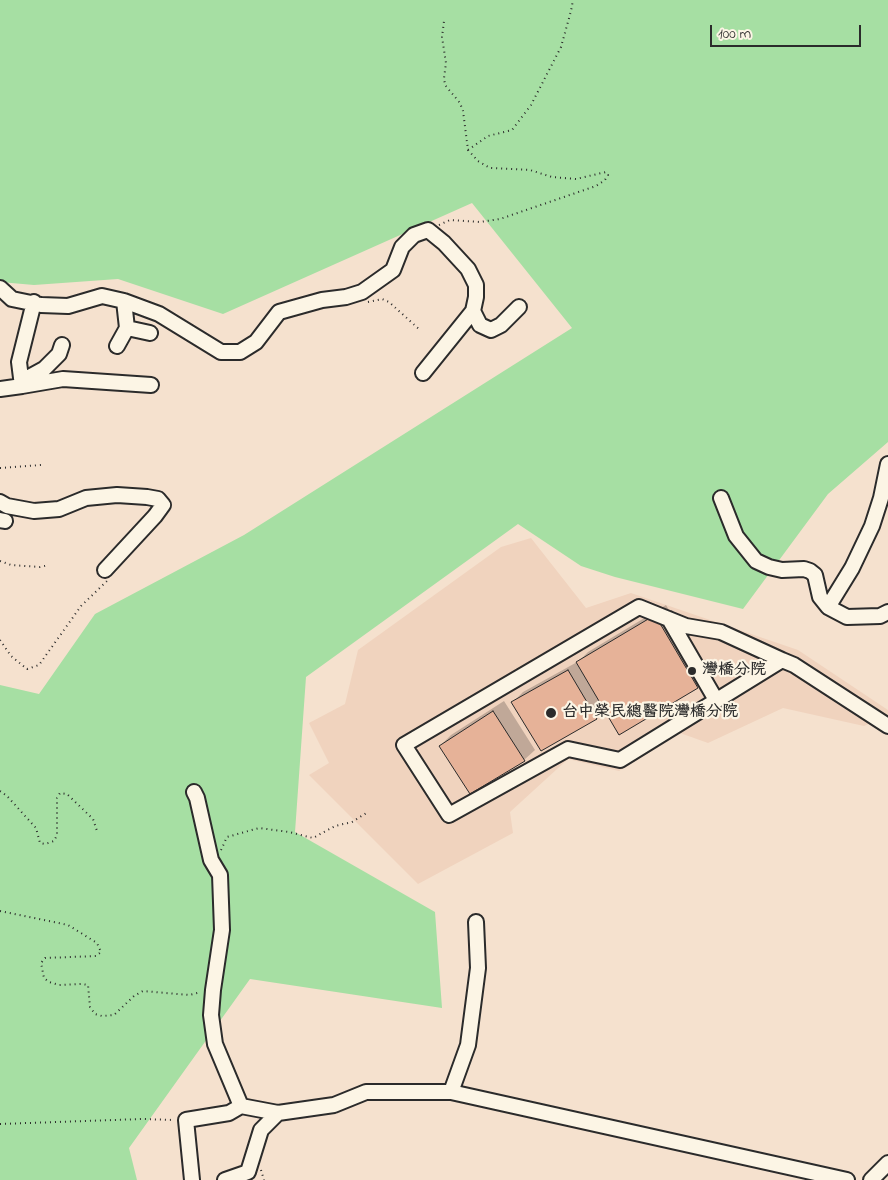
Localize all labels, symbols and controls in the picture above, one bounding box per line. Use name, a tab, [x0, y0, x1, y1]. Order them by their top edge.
scale bar	[713, 15, 864, 47]
text: 100 m	[718, 23, 751, 45]
place label: 灣橋分院	[702, 661, 766, 681]
marker: 灣橋分院	[686, 665, 698, 677]
place label: 台中榮民總醫院灣橋分院	[562, 703, 738, 723]
marker: 台中榮民總醫院灣橋分院	[544, 706, 558, 720]

